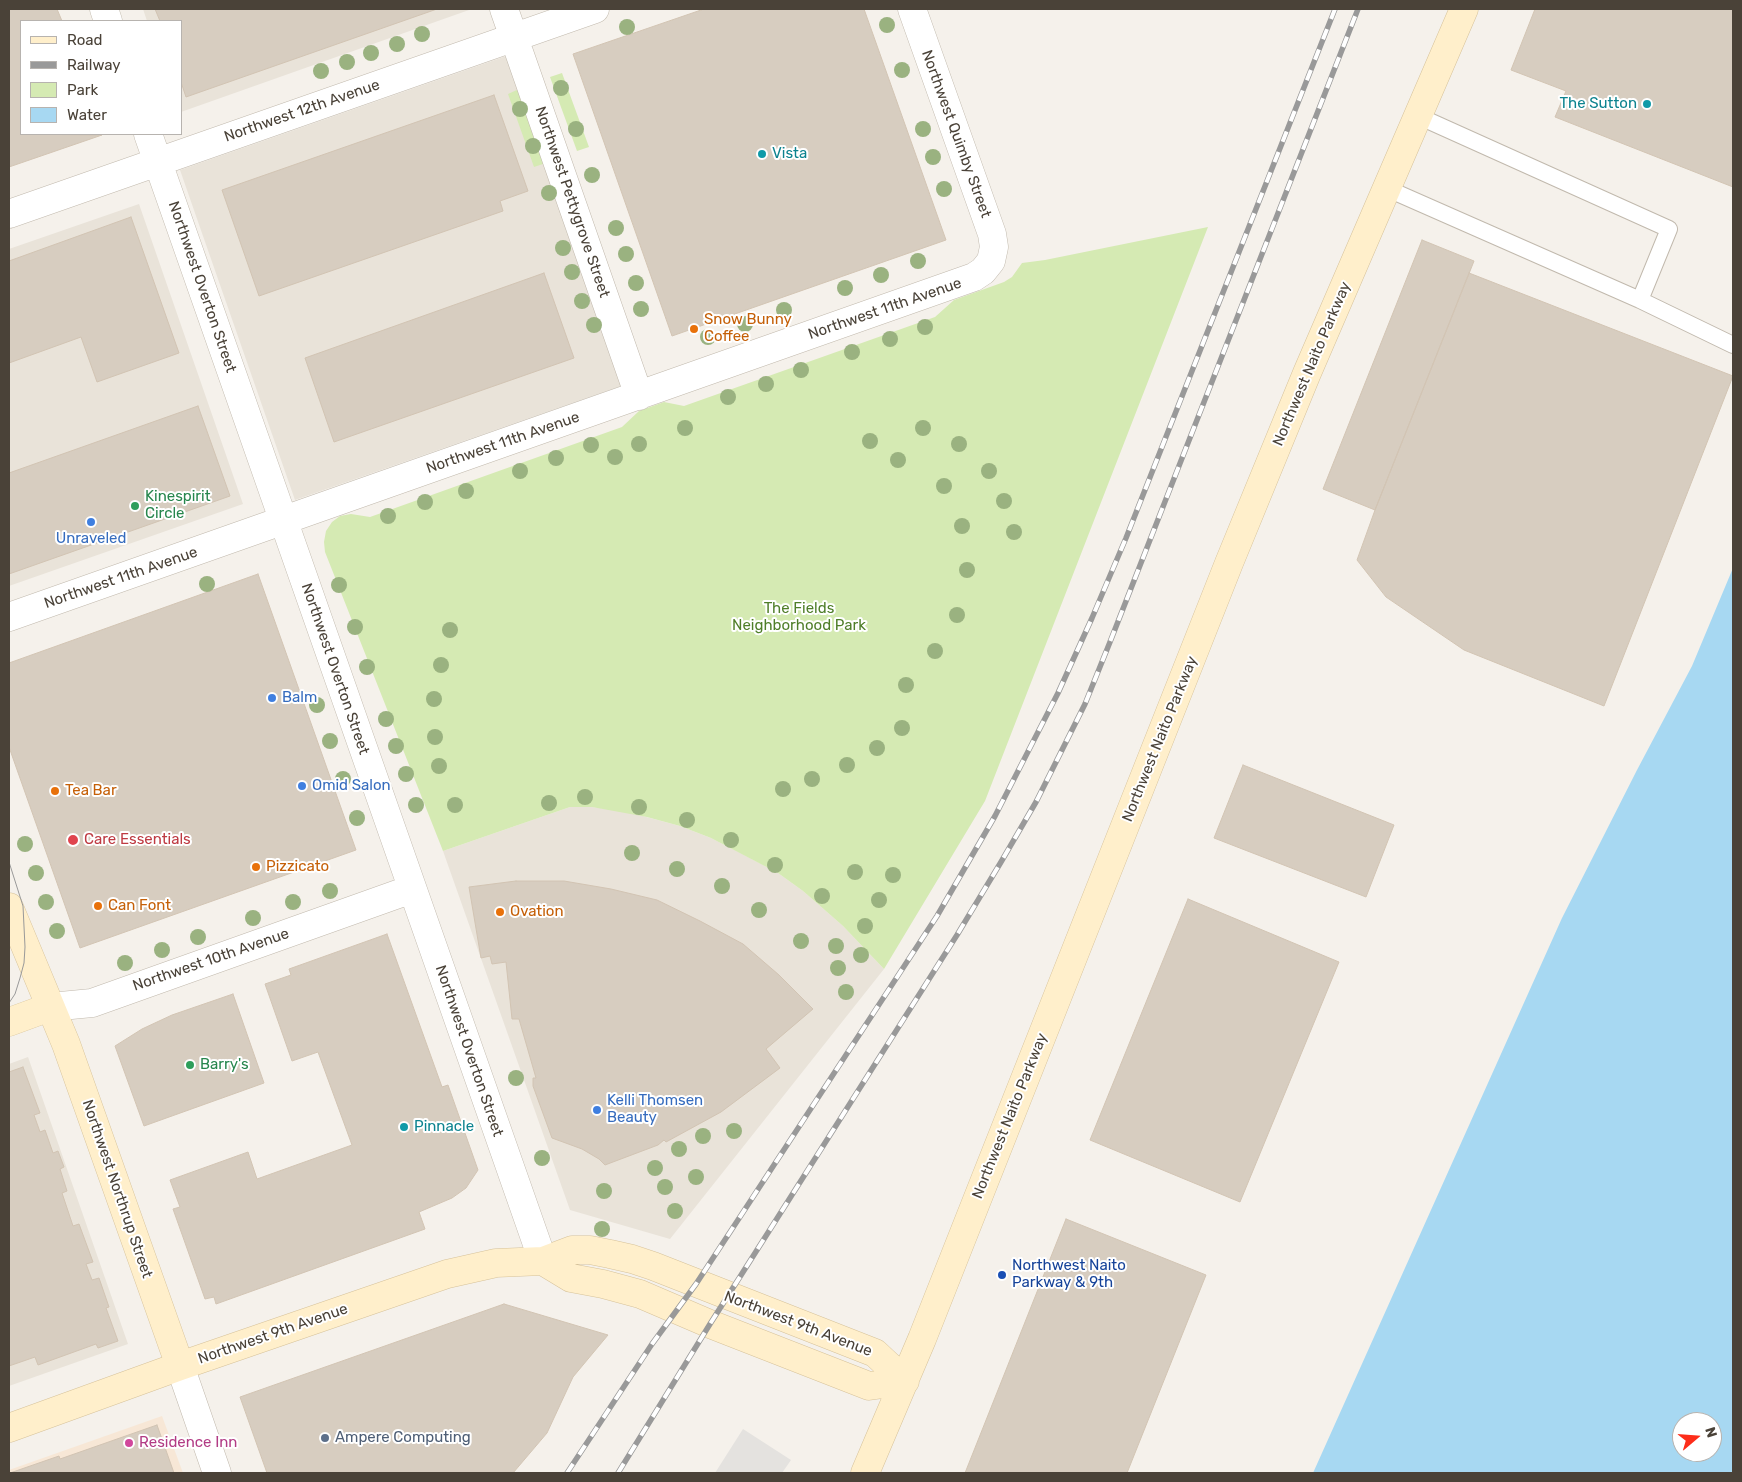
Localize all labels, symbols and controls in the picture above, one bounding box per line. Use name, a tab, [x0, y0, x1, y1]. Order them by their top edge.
legend	[20, 20, 182, 135]
text: Road	[67, 31, 103, 49]
street label: Northwest Quimby Street	[917, 48, 995, 220]
text: Railway	[67, 56, 121, 74]
street label: Northwest 12th Avenue	[222, 76, 382, 146]
text: Park	[67, 81, 98, 99]
place label: The Sutton	[1560, 95, 1637, 113]
marker: The Sutton	[1641, 98, 1653, 110]
street label: Northwest Pettygrove Street	[531, 104, 613, 300]
text: Water	[67, 106, 107, 124]
place label: Vista	[772, 145, 807, 163]
marker: Vista	[756, 148, 768, 160]
street label: Northwest Overton Street	[164, 199, 240, 375]
street label: Northwest 11th Avenue	[806, 274, 964, 344]
street label: Northwest Naito Parkway	[1269, 279, 1355, 449]
place label: Snow Bunny Coffee	[704, 311, 792, 346]
marker: Snow Bunny Coffee	[688, 323, 700, 335]
street label: Northwest 11th Avenue	[424, 408, 582, 478]
place label: Kinespirit Circle	[145, 488, 211, 523]
marker: Kinespirit Circle	[129, 500, 141, 512]
marker: Unraveled	[85, 516, 97, 528]
place label: Unraveled	[56, 530, 126, 548]
street label: Northwest 11th Avenue	[42, 543, 200, 613]
street label: Northwest Overton Street	[297, 581, 373, 757]
park label: The Fields Neighborhood Park	[732, 600, 866, 635]
street label: Northwest Naito Parkway	[1119, 654, 1201, 824]
place label: Balm	[282, 689, 317, 707]
marker: Balm	[266, 692, 278, 704]
place label: Omid Salon	[312, 777, 391, 795]
marker: Omid Salon	[296, 780, 308, 792]
place label: Tea Bar	[65, 782, 117, 800]
marker: Tea Bar	[49, 785, 61, 797]
place label: Care Essentials	[84, 831, 191, 849]
marker: Care Essentials	[66, 833, 80, 847]
place label: Pizzicato	[266, 858, 329, 876]
marker: Pizzicato	[250, 861, 262, 873]
place label: Can Font	[108, 897, 171, 915]
marker: Can Font	[92, 900, 104, 912]
place label: Ovation	[510, 903, 564, 921]
marker: Ovation	[494, 906, 506, 918]
street label: Northwest 10th Avenue	[130, 925, 292, 995]
street label: Northwest Overton Street	[431, 963, 507, 1139]
street label: Northwest Naito Parkway	[969, 1031, 1051, 1201]
place label: Barry's	[200, 1056, 249, 1074]
marker: Barry's	[184, 1059, 196, 1071]
place label: Kelli Thomsen Beauty	[607, 1092, 703, 1127]
street label: Northwest Northrup Street	[78, 1097, 156, 1281]
marker: Kelli Thomsen Beauty	[591, 1104, 603, 1116]
place label: Pinnacle	[414, 1118, 474, 1136]
marker: Pinnacle	[398, 1121, 410, 1133]
place label: Northwest Naito Parkway & 9th	[1012, 1257, 1126, 1292]
marker: Northwest Naito Parkway & 9th	[996, 1269, 1008, 1281]
street label: Northwest 9th Avenue	[721, 1287, 875, 1361]
street label: Northwest 9th Avenue	[196, 1300, 350, 1368]
north arrow	[1672, 1412, 1722, 1462]
text: N	[1701, 1425, 1720, 1440]
place label: Ampere Computing	[335, 1429, 471, 1447]
marker: Ampere Computing	[319, 1432, 331, 1444]
place label: Residence Inn	[139, 1434, 237, 1452]
marker: Residence Inn	[123, 1437, 135, 1449]

